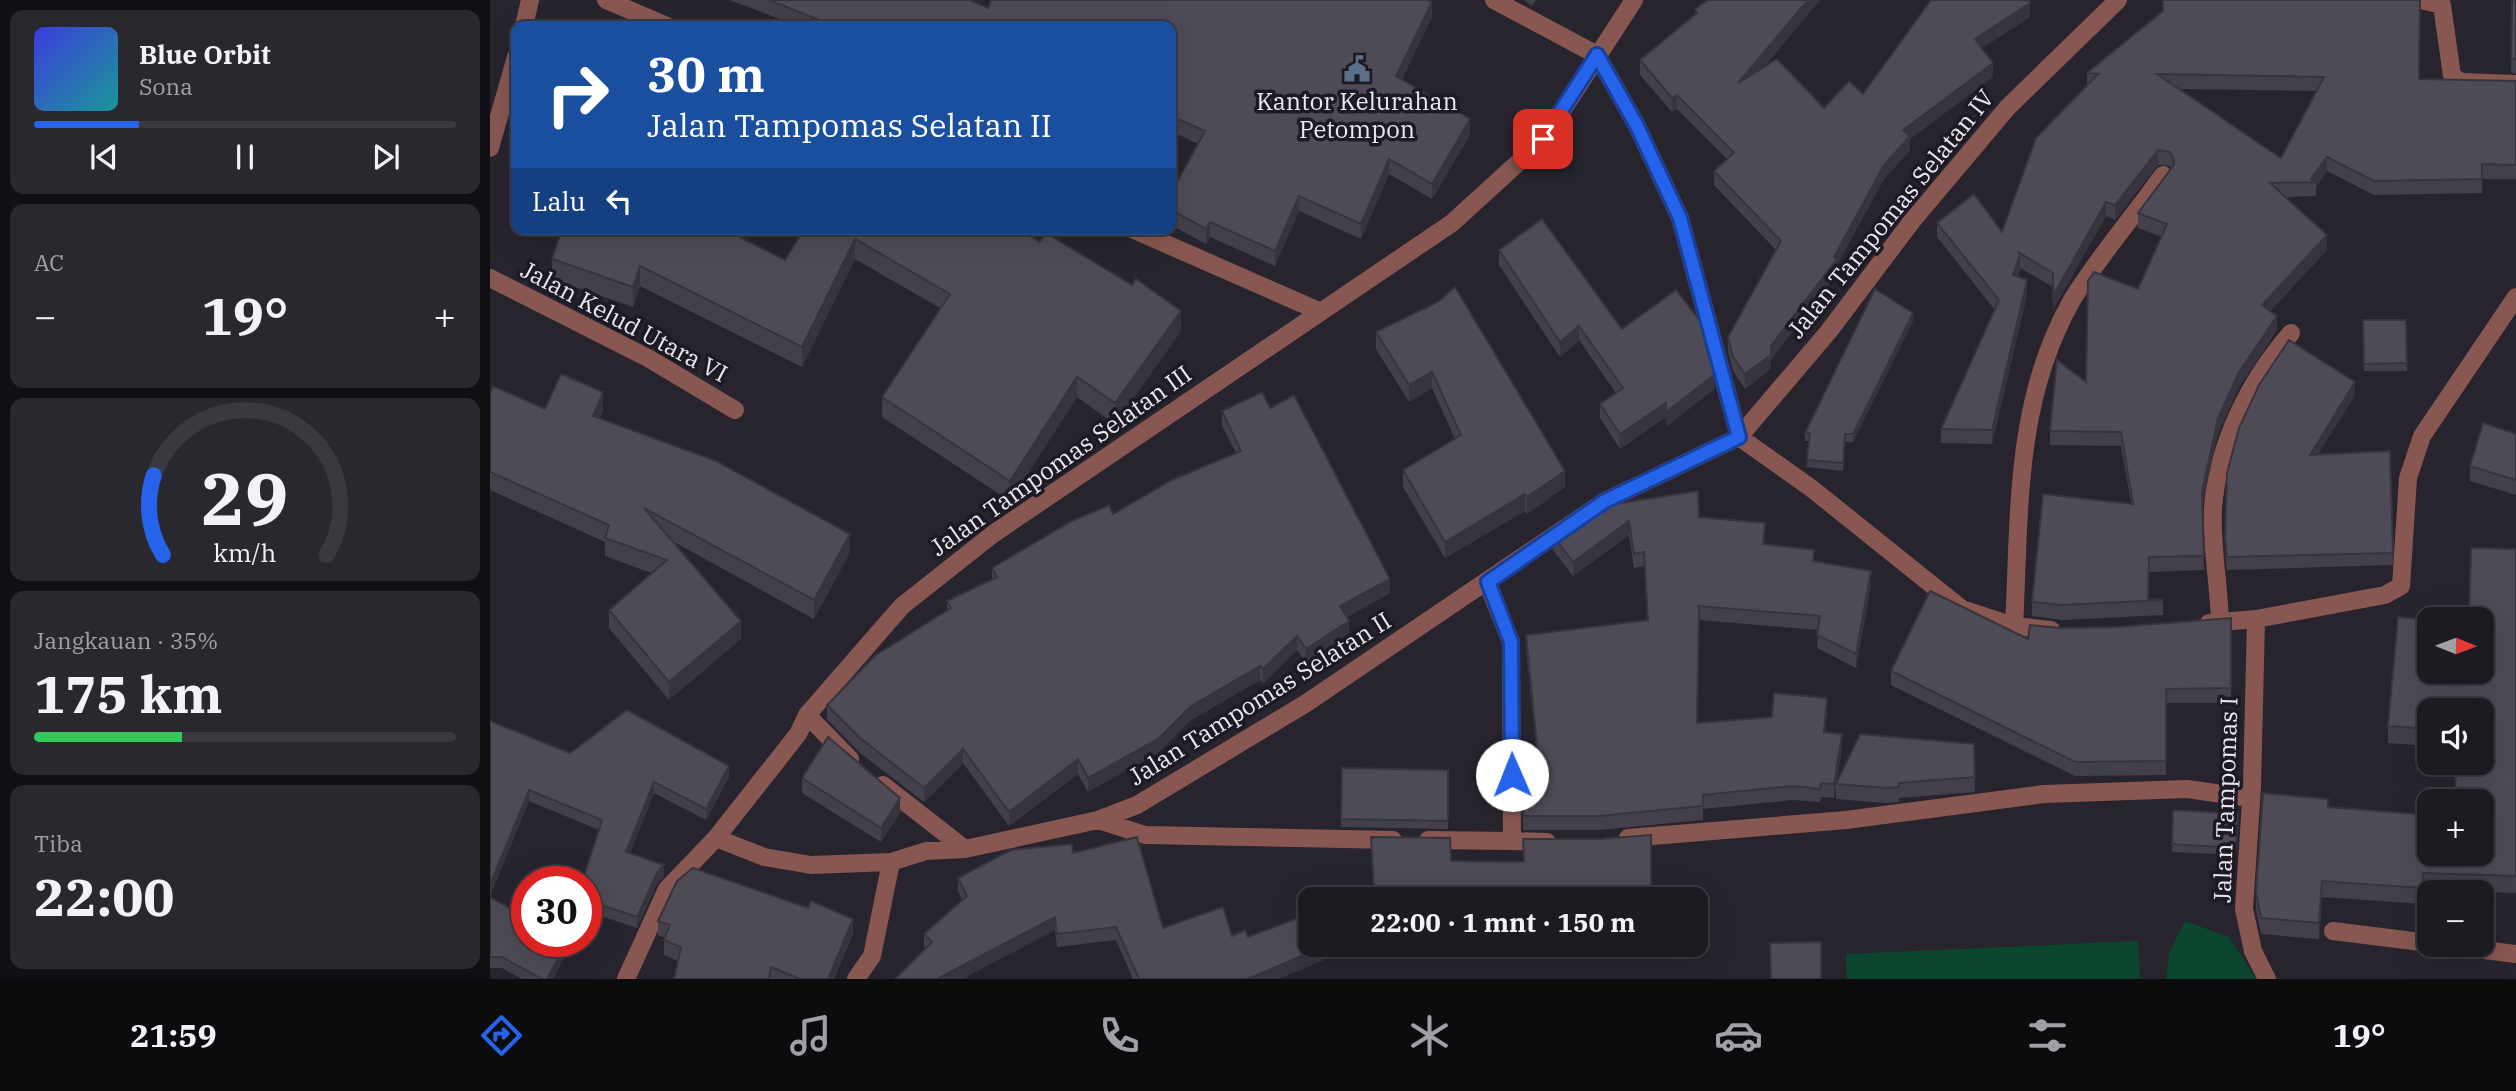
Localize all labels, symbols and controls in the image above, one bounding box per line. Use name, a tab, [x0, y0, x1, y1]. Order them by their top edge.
text: Blue Orbit	[139, 37, 271, 71]
text: 30 m	[647, 42, 765, 105]
icon: right	[532, 49, 623, 140]
public building icon: Kantor Kelurahan Petompon	[1342, 54, 1372, 84]
text: Sona	[139, 71, 193, 101]
street label: Jalan Tampomas Selatan IV	[1780, 82, 2001, 344]
place label: Kantor Kelurahan Petompon	[1256, 85, 1458, 145]
text: Jalan Tampomas Selatan II	[647, 104, 1052, 146]
pin	[1513, 109, 1573, 169]
icon: arrive	[1524, 120, 1562, 158]
icon: previous	[85, 138, 123, 176]
icon: pause	[226, 138, 264, 176]
icon: next	[367, 138, 405, 176]
icon: left	[600, 182, 638, 220]
text: Lalu	[532, 184, 586, 218]
text: AC	[34, 247, 64, 277]
street label: Jalan Kelud Utara VI	[516, 253, 733, 389]
text: 19°	[202, 282, 288, 349]
text: −	[34, 291, 57, 340]
text: +	[433, 291, 456, 340]
street label: Jalan Tampomas Selatan III	[923, 358, 1197, 563]
text: 29	[201, 451, 289, 546]
text: km/h	[213, 536, 277, 569]
street label: Jalan Tampomas Selatan II	[1122, 604, 1397, 792]
north arrow	[2417, 607, 2494, 684]
map controls	[2417, 607, 2494, 957]
text: Jangkauan · 35%	[34, 625, 218, 655]
text: 175 km	[34, 660, 223, 727]
street label: Jalan Tampomas I	[2205, 697, 2245, 903]
button: sound	[2417, 698, 2494, 775]
position arrow	[1475, 738, 1549, 812]
button: +	[2417, 789, 2494, 866]
text: Tiba	[34, 828, 83, 858]
text: 22:00	[34, 863, 175, 930]
speed limit sign: 30	[511, 866, 602, 957]
button: −	[2417, 880, 2494, 957]
text: 22:00 · 1 mnt · 150 m	[1371, 905, 1635, 939]
icon: directions	[477, 1011, 526, 1060]
icon: music	[786, 1011, 835, 1060]
icon: phone	[1095, 1011, 1144, 1060]
icon: climate	[1405, 1011, 1454, 1060]
icon: car	[1714, 1011, 1763, 1060]
icon: filters	[2023, 1011, 2072, 1060]
text: 21:59	[130, 1014, 217, 1056]
text: 19°	[2332, 1014, 2386, 1056]

